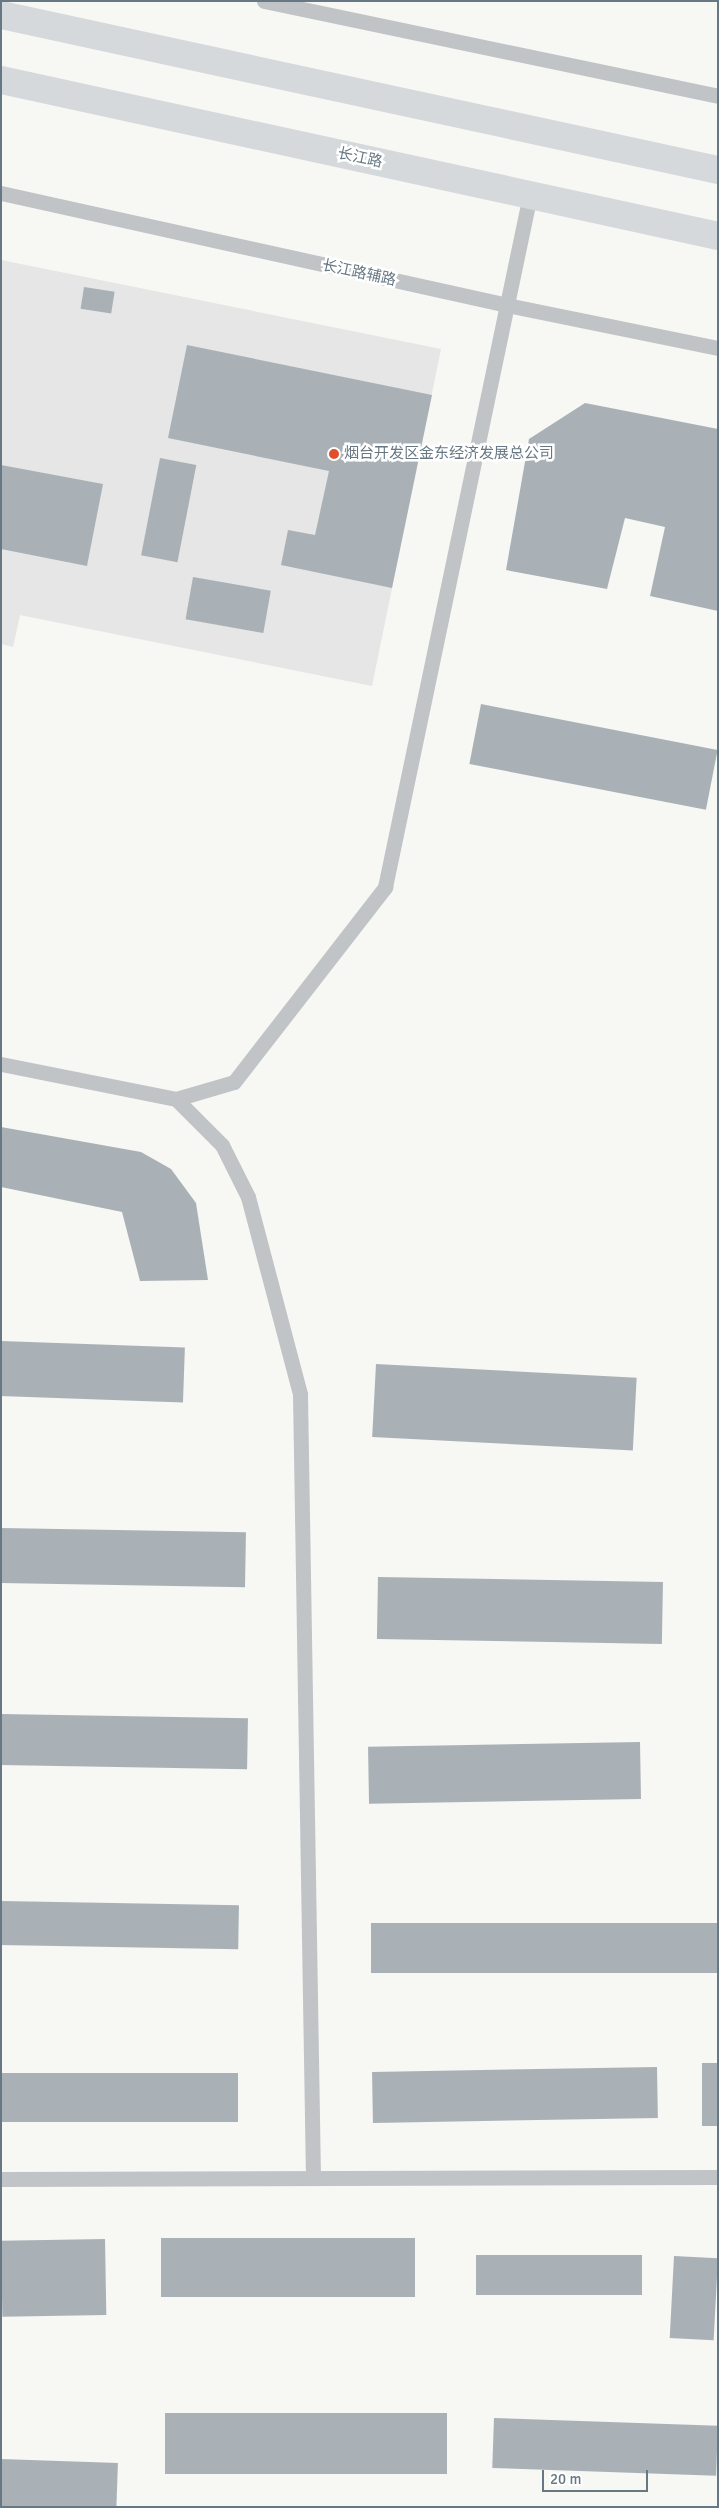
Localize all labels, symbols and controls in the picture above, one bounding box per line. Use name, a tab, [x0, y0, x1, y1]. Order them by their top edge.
street label: 长江路	[336, 145, 384, 171]
street label: 长江路辅路	[320, 256, 398, 290]
place label: 烟台开发区金东经济发展总公司	[344, 445, 554, 463]
marker: 烟台开发区金东经济发展总公司	[328, 448, 340, 460]
scale bar	[544, 2460, 650, 2492]
text: 20 m	[550, 2470, 581, 2488]

